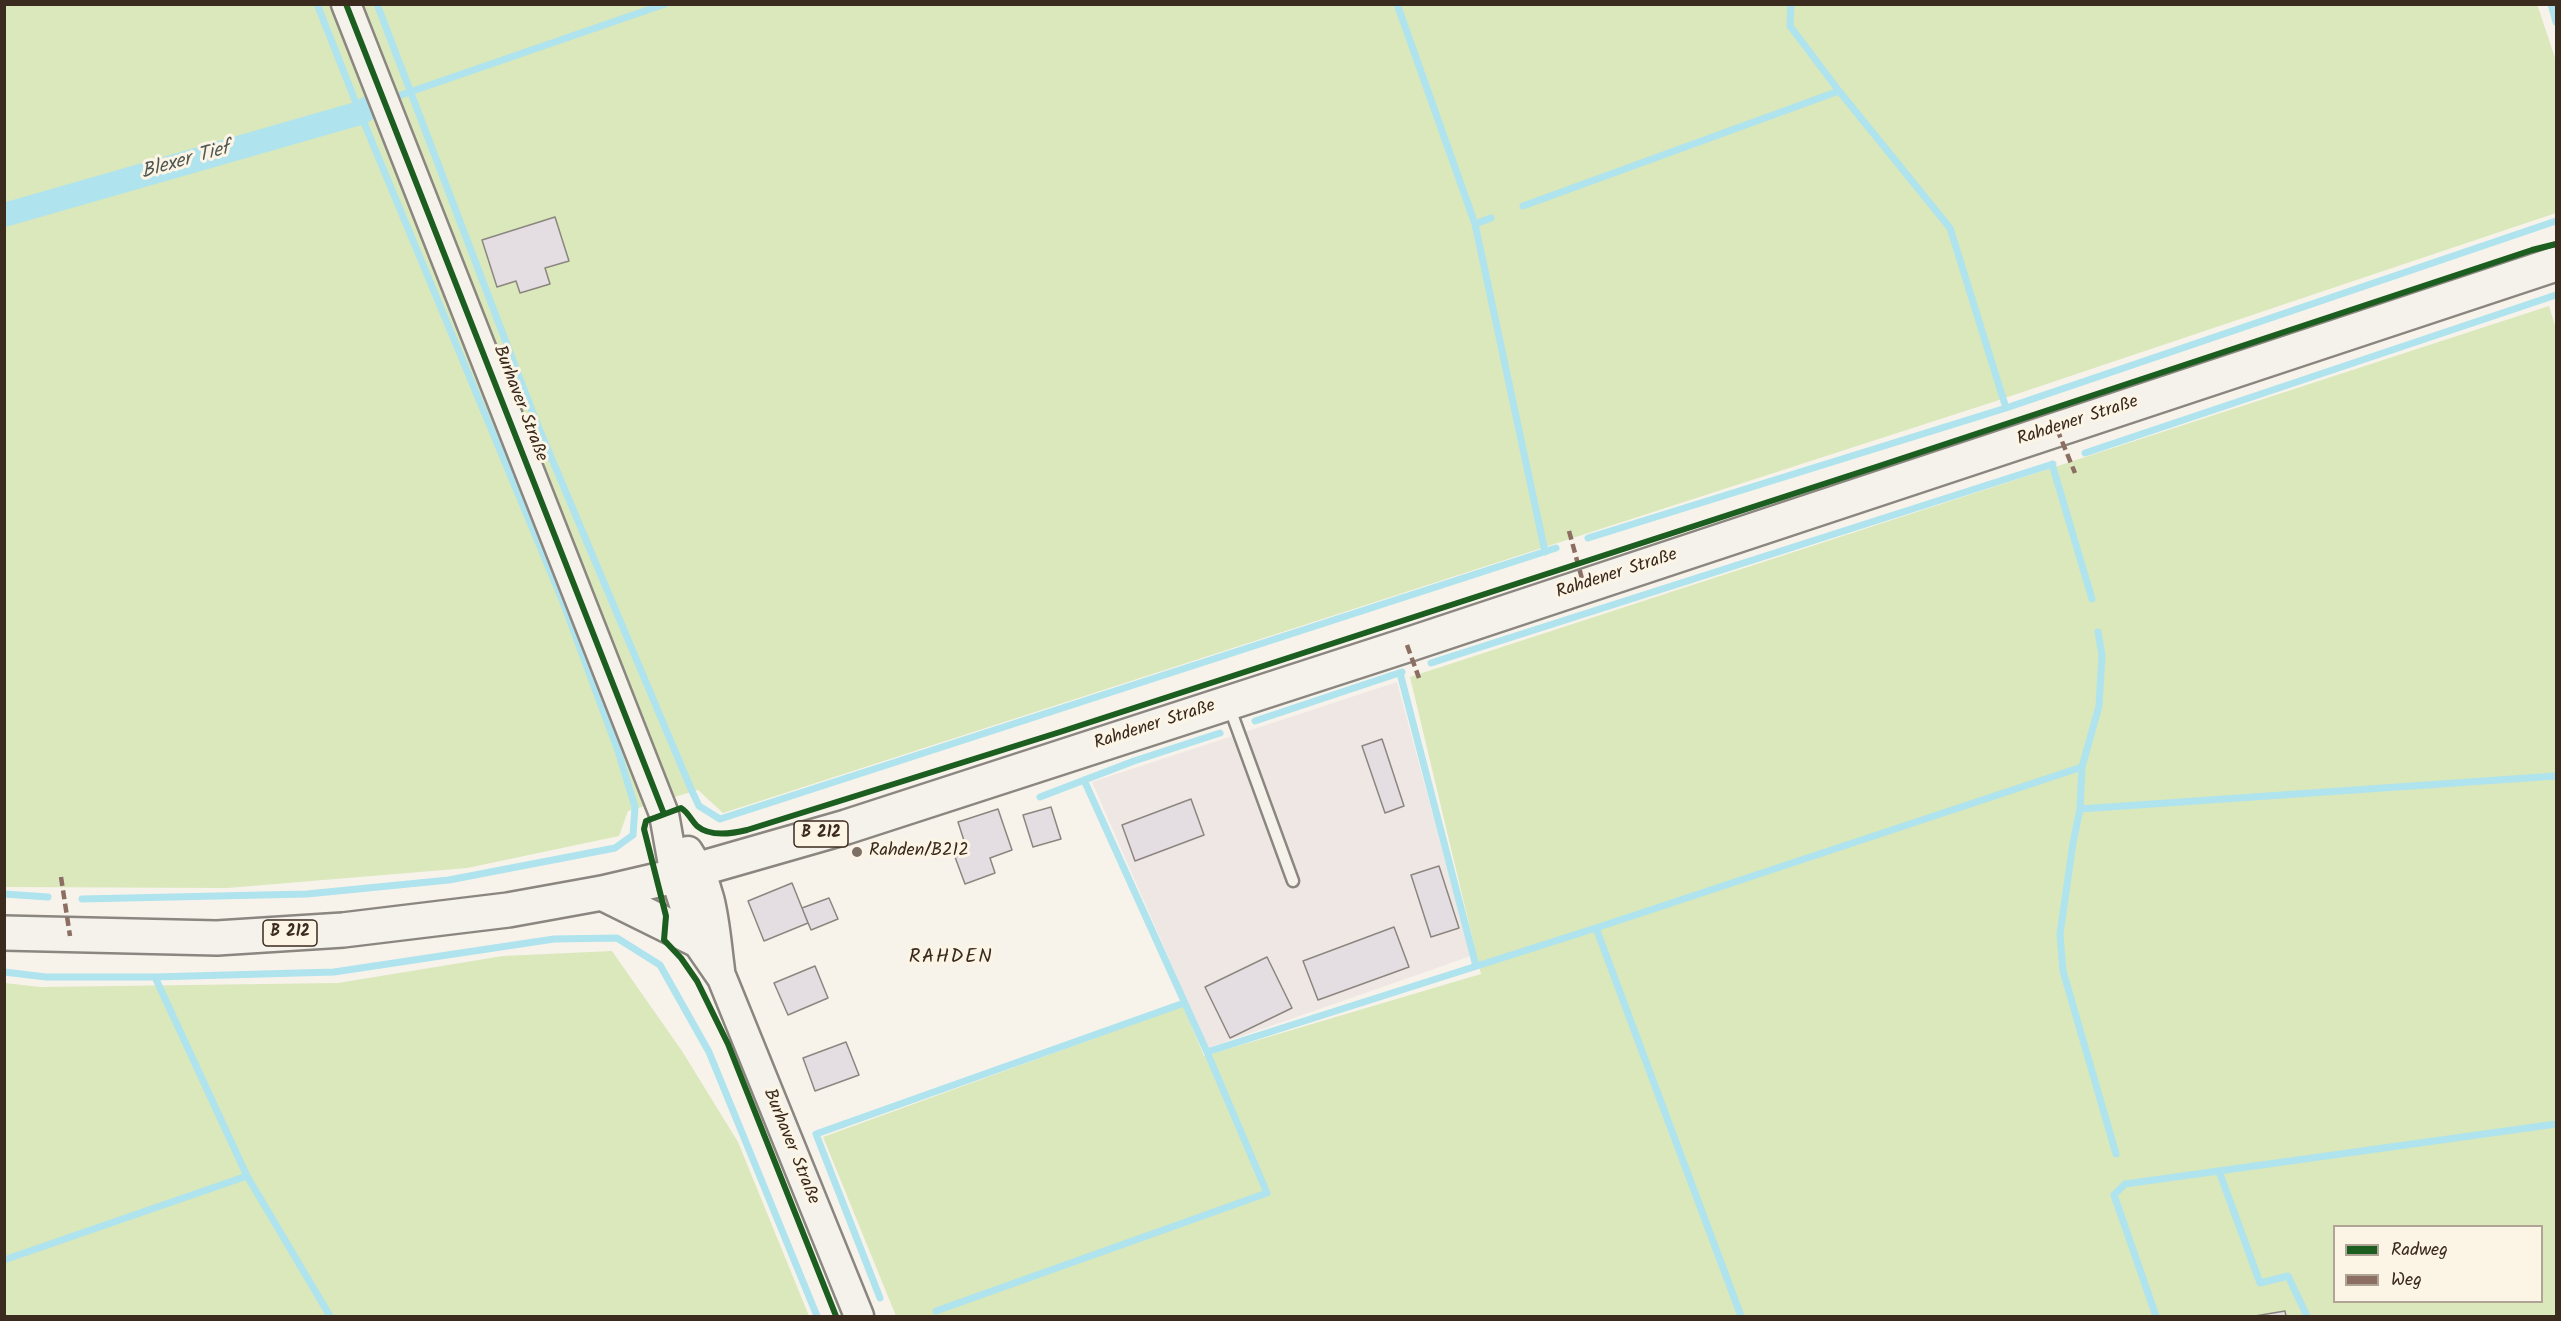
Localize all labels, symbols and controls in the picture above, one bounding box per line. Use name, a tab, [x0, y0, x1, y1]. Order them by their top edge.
water label: Blexer Tief	[139, 138, 233, 186]
street label: Burhaver Straße	[487, 343, 551, 465]
street label: Rahdener Straße	[2015, 392, 2141, 452]
street label: Rahdener Straße	[1554, 545, 1680, 605]
street label: Rahdener Straße	[1092, 696, 1218, 756]
road number: B 212	[794, 821, 848, 847]
place label: Rahden/B212	[869, 841, 969, 863]
marker: Rahden/B212	[850, 845, 864, 859]
road number: B 212	[263, 920, 317, 946]
district label: RAHDEN	[909, 947, 993, 971]
street label: Burhaver Straße	[757, 1086, 823, 1208]
legend	[2333, 1225, 2543, 1303]
text: Radweg	[2391, 1236, 2448, 1265]
text: Weg	[2391, 1266, 2422, 1295]

